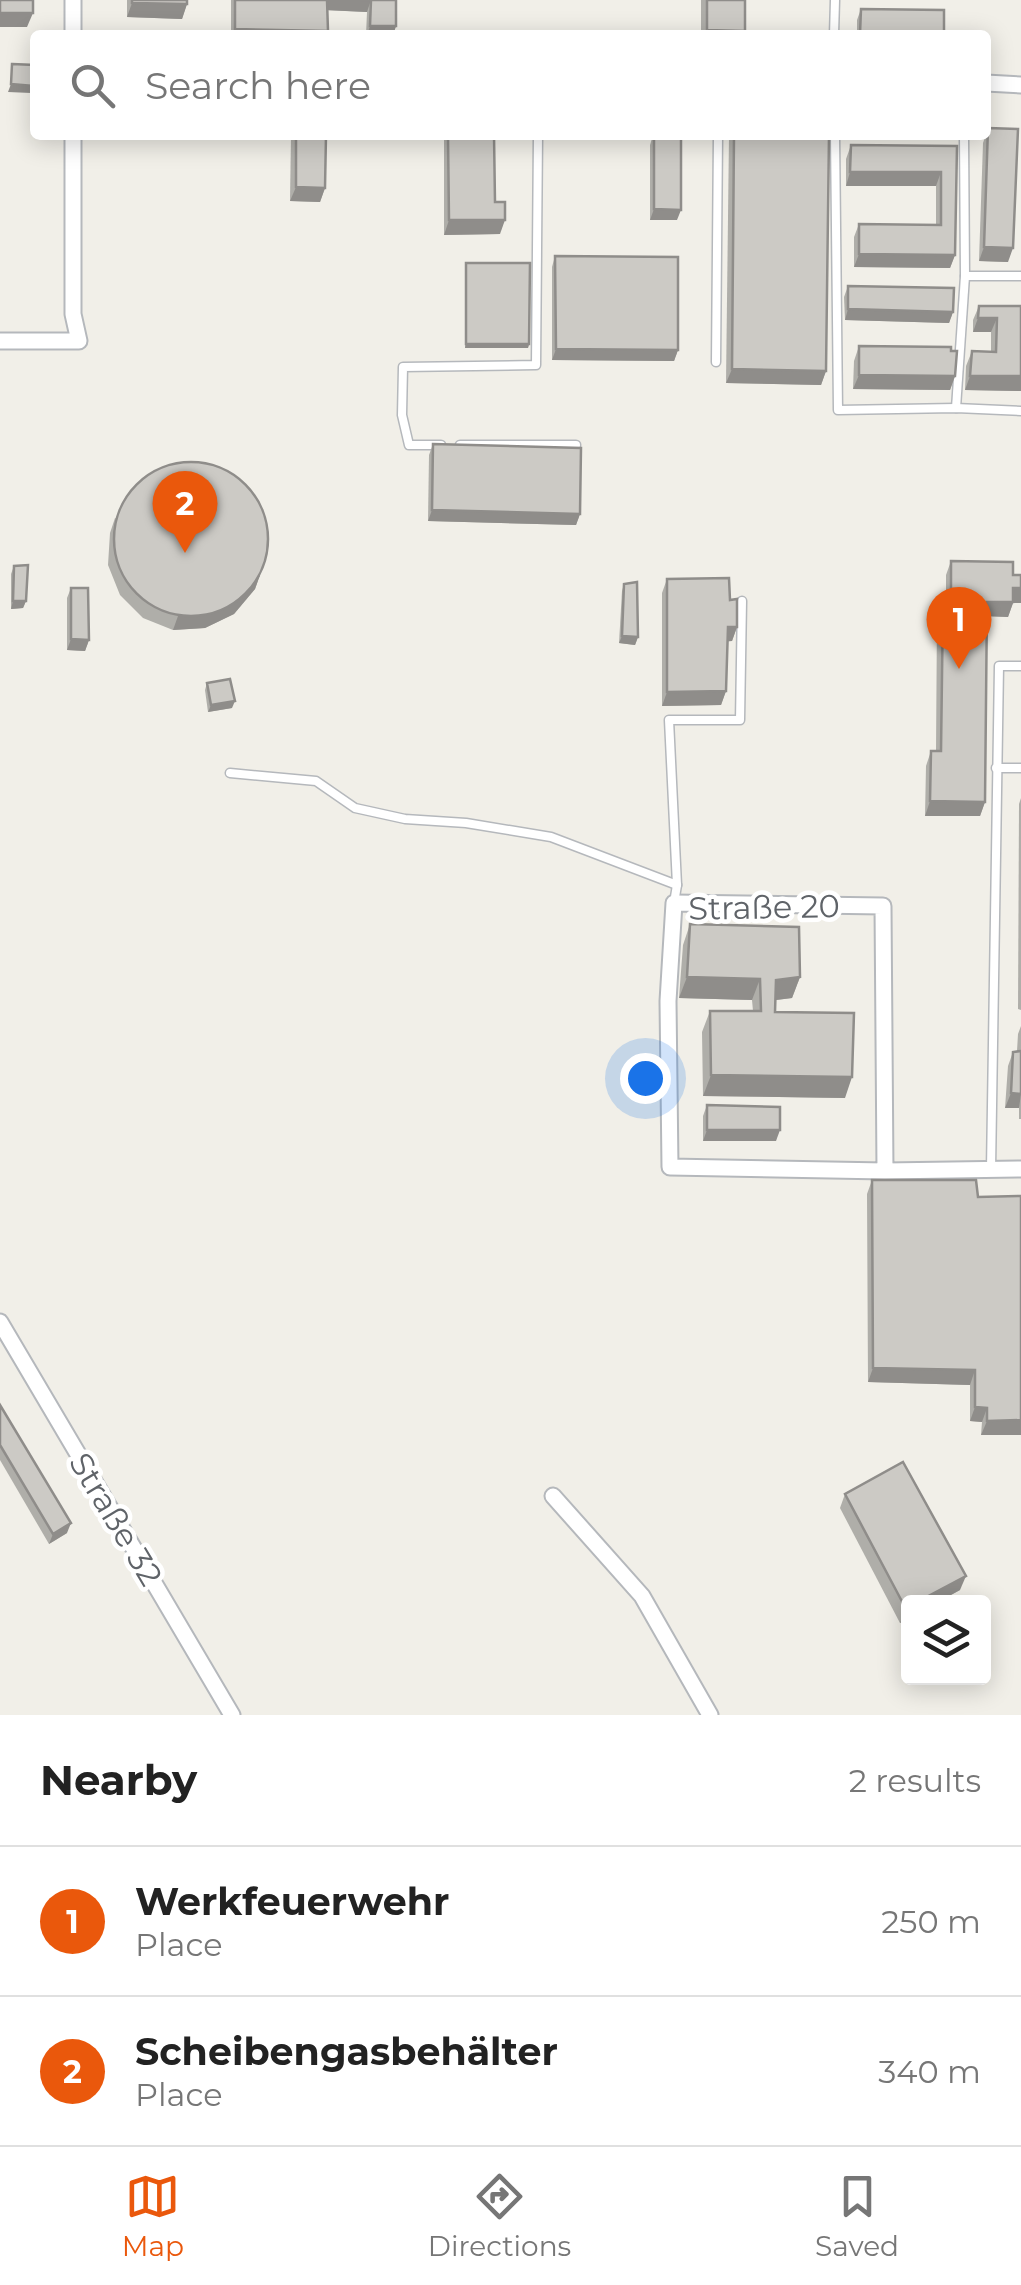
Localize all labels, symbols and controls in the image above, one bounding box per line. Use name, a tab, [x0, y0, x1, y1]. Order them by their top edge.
search box	[30, 30, 991, 140]
icon: search	[65, 58, 120, 113]
text: Search here	[145, 62, 371, 109]
pin: 2	[152, 470, 218, 553]
pin: 1	[926, 586, 992, 669]
street label: Straße 20	[688, 886, 840, 928]
your location	[620, 1053, 671, 1104]
street label: Straße 32	[61, 1445, 171, 1593]
map controls	[901, 1595, 991, 1685]
button: layers	[901, 1595, 991, 1685]
text: Nearby	[40, 1754, 197, 1806]
text: 2 results	[849, 1761, 981, 1800]
text: Werkfeuerwehr	[135, 1878, 449, 1925]
text: 1	[66, 1902, 79, 1941]
text: 250 m	[881, 1902, 981, 1941]
text: Place	[135, 1925, 223, 1964]
text: Scheibengasbehälter	[135, 2028, 558, 2075]
text: 2	[63, 2052, 82, 2091]
text: 340 m	[878, 2052, 981, 2091]
text: Place	[135, 2075, 223, 2114]
tab: Map	[122, 2169, 184, 2263]
tab: Directions	[428, 2169, 571, 2263]
tab: Saved	[815, 2169, 899, 2263]

